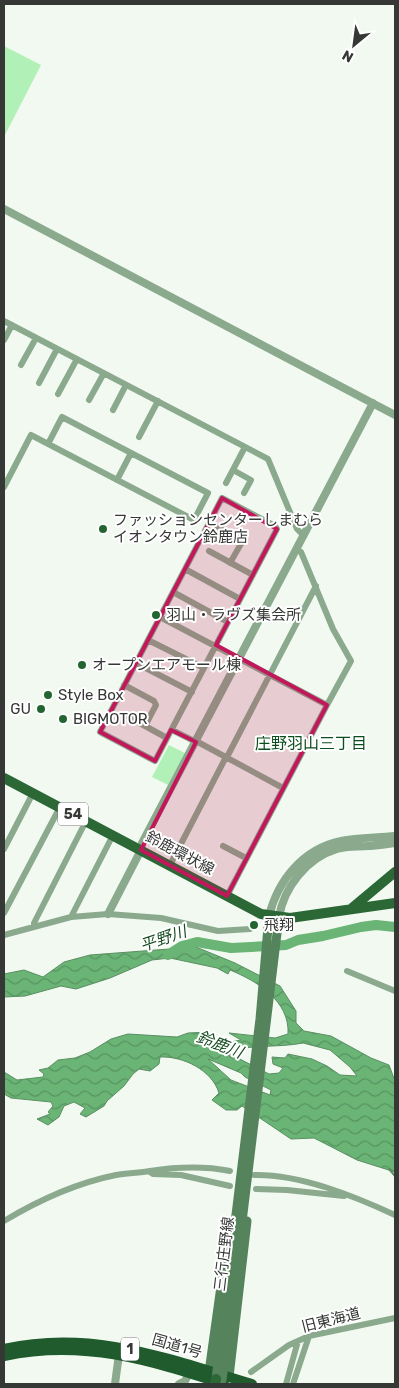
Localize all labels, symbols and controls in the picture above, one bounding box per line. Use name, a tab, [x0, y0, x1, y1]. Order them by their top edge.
north arrow	[329, 20, 379, 70]
text: N	[339, 46, 356, 66]
place label: ファッションセンターしまむら イオンタウン鈴鹿店	[113, 511, 323, 546]
marker: ファッションセンターしまむら イオンタウン鈴鹿店	[97, 523, 109, 535]
place label: 羽山・ラヴズ集会所	[166, 606, 301, 624]
marker: 羽山・ラヴズ集会所	[150, 609, 162, 621]
place label: オープンエアモール棟	[92, 656, 241, 674]
marker: オープンエアモール棟	[76, 659, 88, 671]
place label: Style Box	[58, 686, 124, 704]
marker: Style Box	[42, 689, 54, 701]
place label: GU	[10, 700, 31, 718]
marker: GU	[35, 703, 47, 715]
place label: BIGMOTOR	[73, 710, 148, 728]
marker: BIGMOTOR	[57, 713, 69, 725]
district label: 庄野羽山三丁目	[255, 734, 367, 753]
road number: 54	[58, 802, 88, 826]
street label: 鈴鹿環状線	[143, 827, 217, 879]
place label: 飛翔	[264, 916, 294, 934]
marker: 飛翔	[248, 919, 260, 931]
water label: 平野川	[137, 921, 191, 955]
water label: 鈴鹿川	[194, 1027, 247, 1063]
street label: 三行庄野線	[210, 1216, 238, 1292]
street label: 旧東海道	[300, 1304, 362, 1336]
street label: 国道1号	[150, 1330, 204, 1362]
road number: 1	[121, 1338, 139, 1360]

